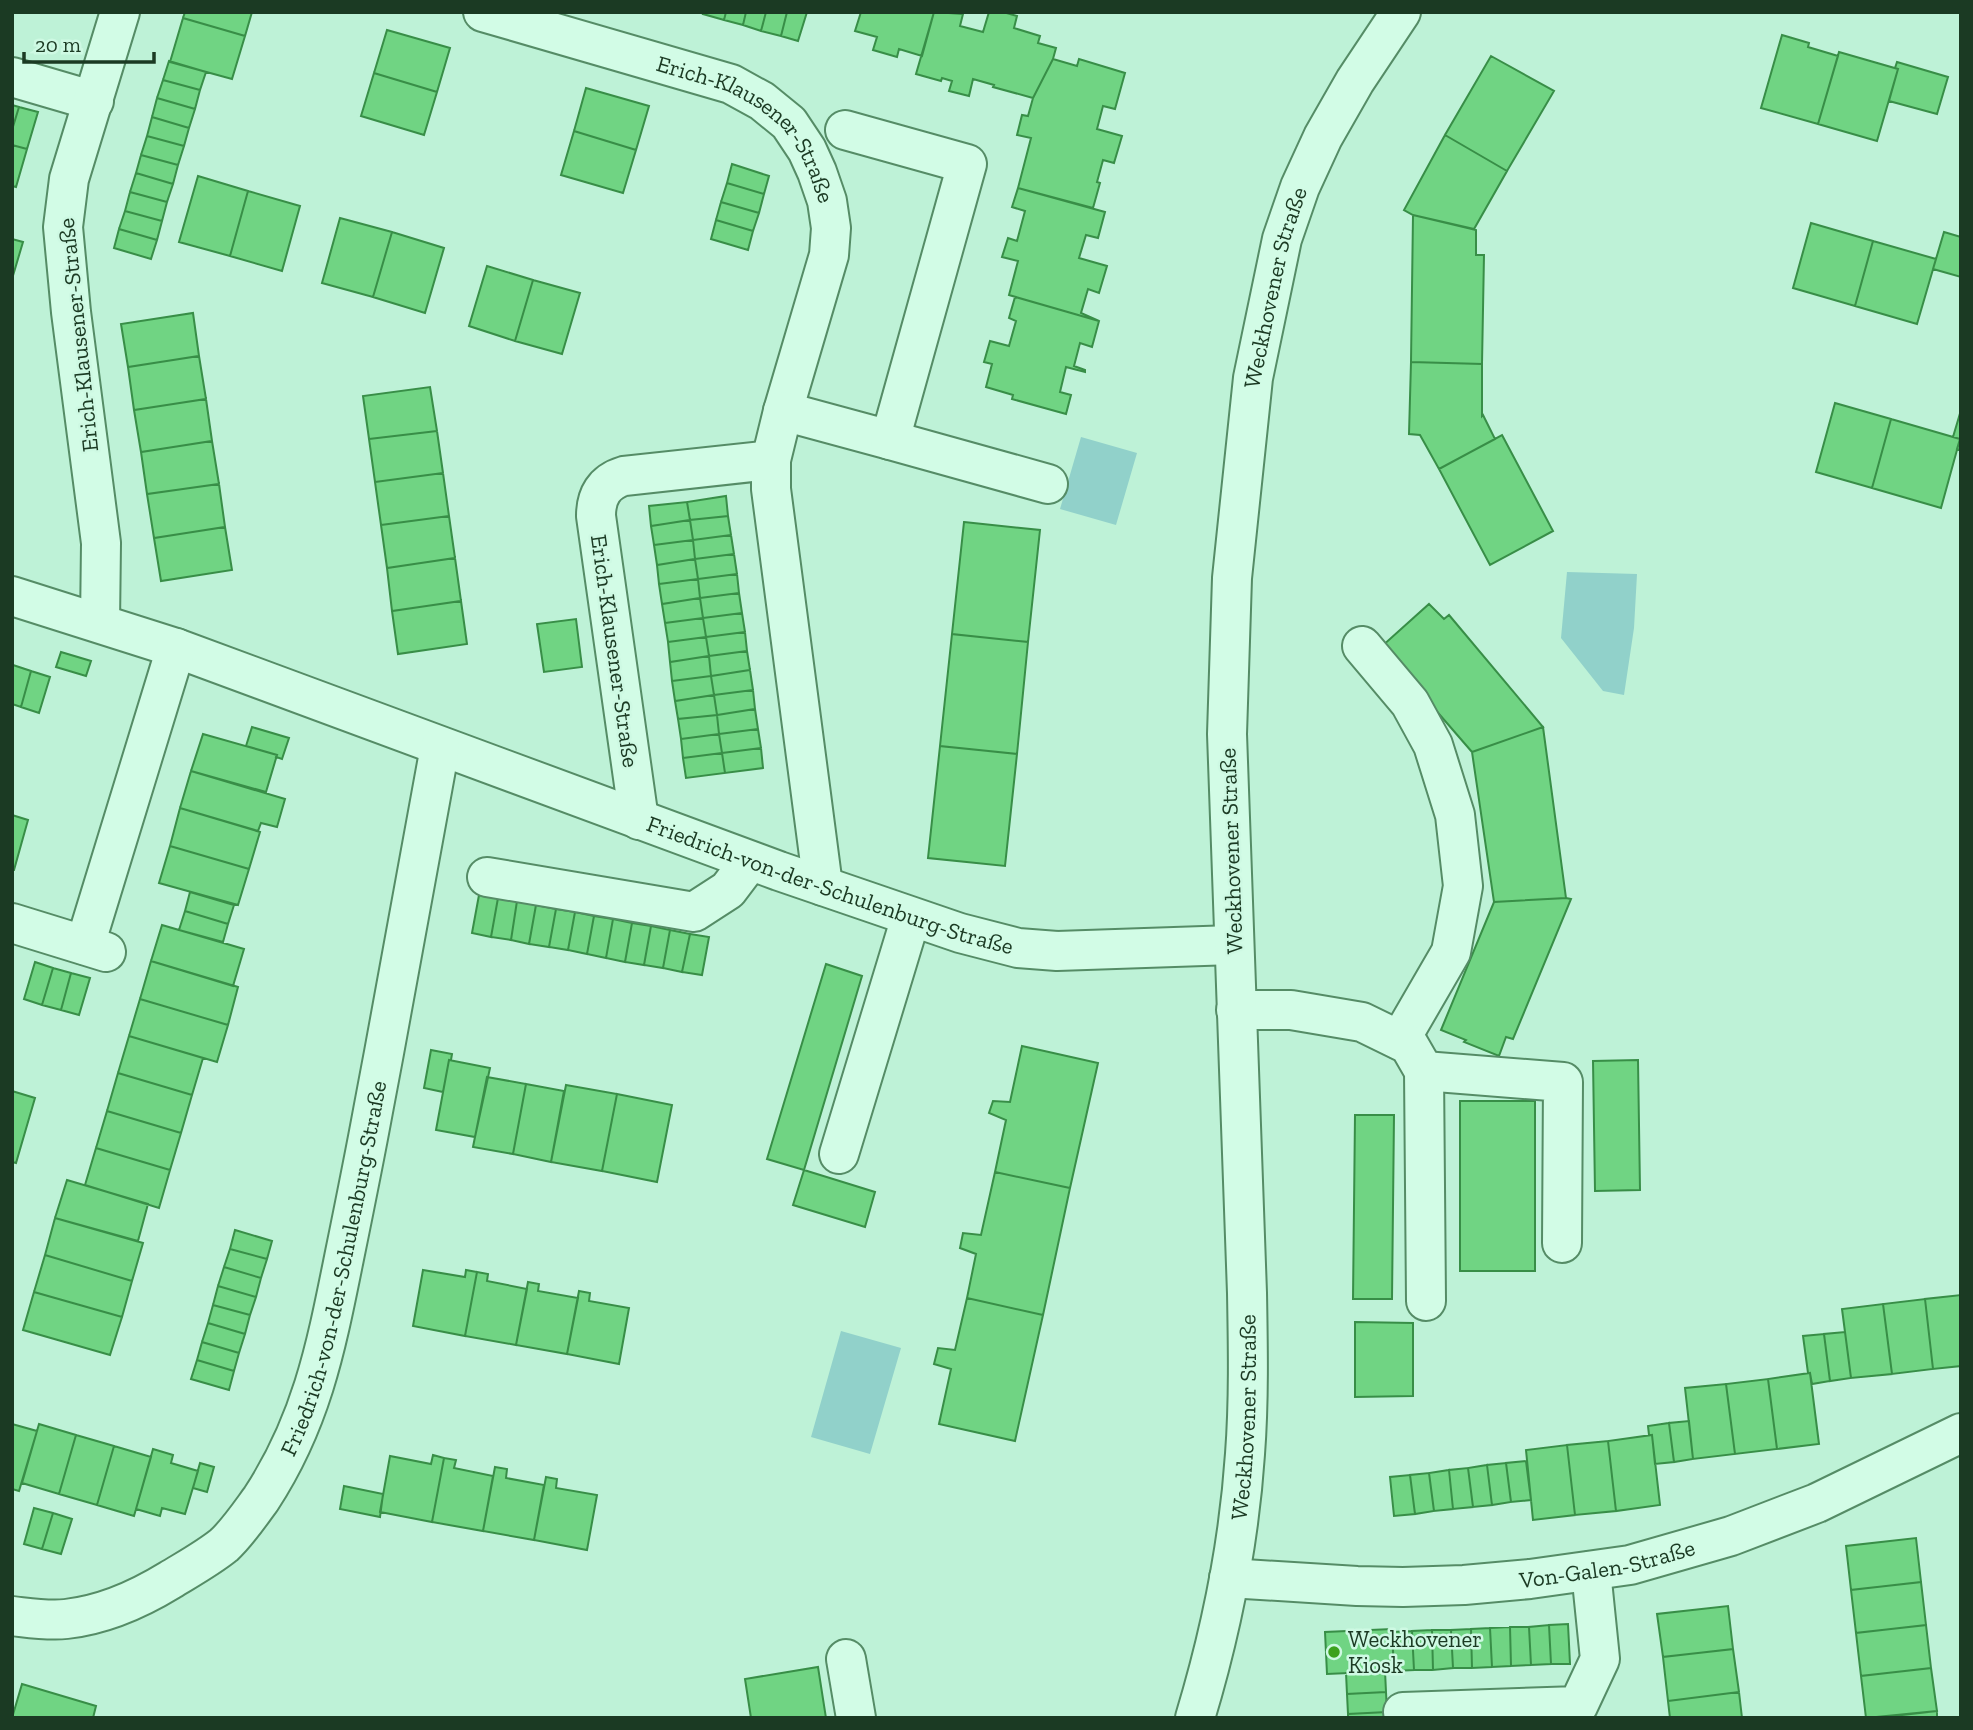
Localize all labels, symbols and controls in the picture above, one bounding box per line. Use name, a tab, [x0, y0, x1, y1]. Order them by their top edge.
scale bar	[24, 21, 154, 65]
text: 20 m	[35, 32, 81, 57]
street label: Erich-Klausener-Straße	[653, 49, 841, 206]
street label: Weckhovener Straße	[1237, 183, 1313, 391]
street label: Erich-Klausener-Straße	[52, 217, 104, 453]
street label: Erich-Klausener-Straße	[585, 533, 645, 769]
street label: Weckhovener Straße	[1213, 748, 1249, 954]
street label: Friedrich-von-der-Schulenburg-Straße	[643, 809, 1016, 960]
street label: Friedrich-von-der-Schulenburg-Straße	[274, 1078, 392, 1460]
street label: Weckhovener Straße	[1225, 1314, 1262, 1522]
street label: Von-Galen-Straße	[1517, 1533, 1698, 1594]
place label: Weckhovener Kiosk	[1348, 1625, 1482, 1679]
marker: Weckhovener Kiosk	[1326, 1644, 1342, 1660]

